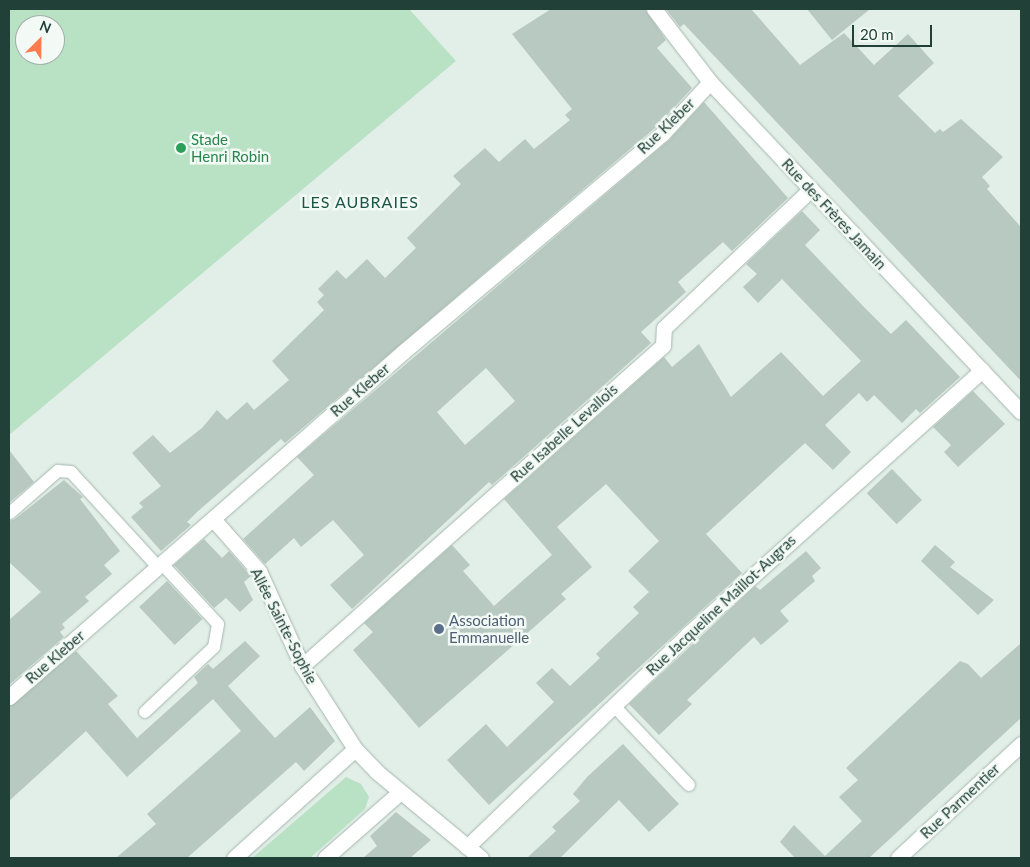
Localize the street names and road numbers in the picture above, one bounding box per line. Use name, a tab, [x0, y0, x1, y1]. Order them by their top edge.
street label: Rue Kleber	[634, 94, 698, 158]
street label: Rue des Frères Jamain	[778, 155, 890, 273]
street label: Rue Kleber	[327, 359, 393, 421]
street label: Rue Isabelle Levallois	[507, 380, 621, 486]
street label: Rue Jacqueline Maillot-Augras	[642, 531, 800, 679]
street label: Allée Sainte-Sophie	[247, 565, 321, 687]
street label: Rue Kleber	[22, 626, 88, 688]
street label: Rue Parmentier	[917, 760, 1003, 842]

